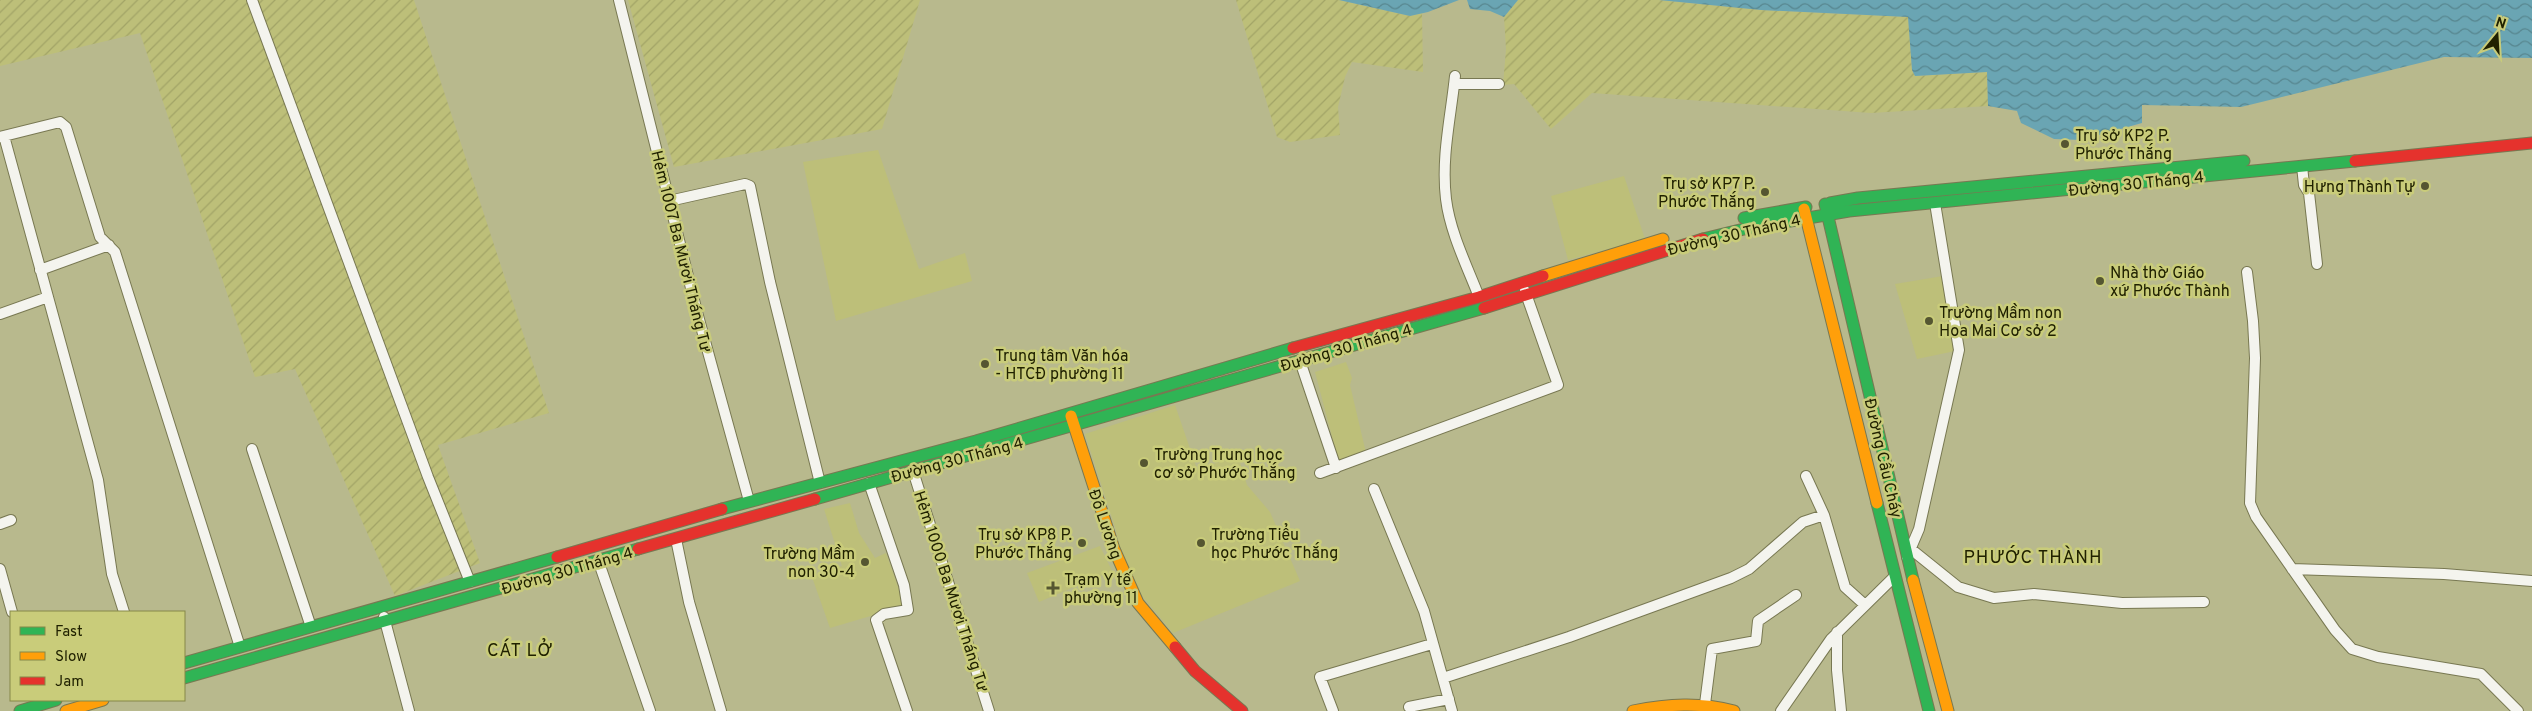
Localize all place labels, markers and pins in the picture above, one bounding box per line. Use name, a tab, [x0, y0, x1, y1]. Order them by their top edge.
place label: Trụ sở KP2 P. Phước Thắng	[2075, 127, 2172, 165]
marker: Trụ sở KP2 P. Phước Thắng	[2059, 138, 2071, 150]
place label: Trụ sở KP7 P. Phước Thắng	[1658, 175, 1755, 213]
place label: Hưng Thành Tự	[2304, 178, 2415, 198]
marker: Hưng Thành Tự	[2419, 180, 2431, 192]
marker: Trụ sở KP7 P. Phước Thắng	[1759, 186, 1771, 198]
place label: Nhà thờ Giáo xứ Phước Thành	[2110, 264, 2230, 302]
marker: Nhà thờ Giáo xứ Phước Thành	[2094, 275, 2106, 287]
place label: Trường Mầm non Hoa Mai Cơ sở 2	[1939, 303, 2062, 342]
marker: Trường Mầm non Hoa Mai Cơ sở 2	[1923, 315, 1935, 327]
place label: Trung tâm Văn hóa - HTCĐ phường 11	[995, 347, 1128, 385]
marker: Trung tâm Văn hóa - HTCĐ phường 11	[979, 358, 991, 370]
place label: Trường Trung học cơ sở Phước Thắng	[1154, 446, 1296, 484]
marker: Trường Trung học cơ sở Phước Thắng	[1138, 457, 1150, 469]
place label: Trường Tiểu học Phước Thắng	[1211, 523, 1338, 564]
place label: Trụ sở KP8 P. Phước Thắng	[975, 526, 1072, 564]
marker: Trụ sở KP8 P. Phước Thắng	[1076, 537, 1088, 549]
marker: Trường Tiểu học Phước Thắng	[1195, 537, 1207, 549]
place label: Trường Mầm non 30-4	[763, 544, 855, 583]
marker: Trường Mầm non 30-4	[859, 556, 871, 568]
place label: Trạm Y tế phường 11	[1064, 570, 1138, 609]
marker: Trạm Y tế phường 11	[1046, 581, 1060, 595]

